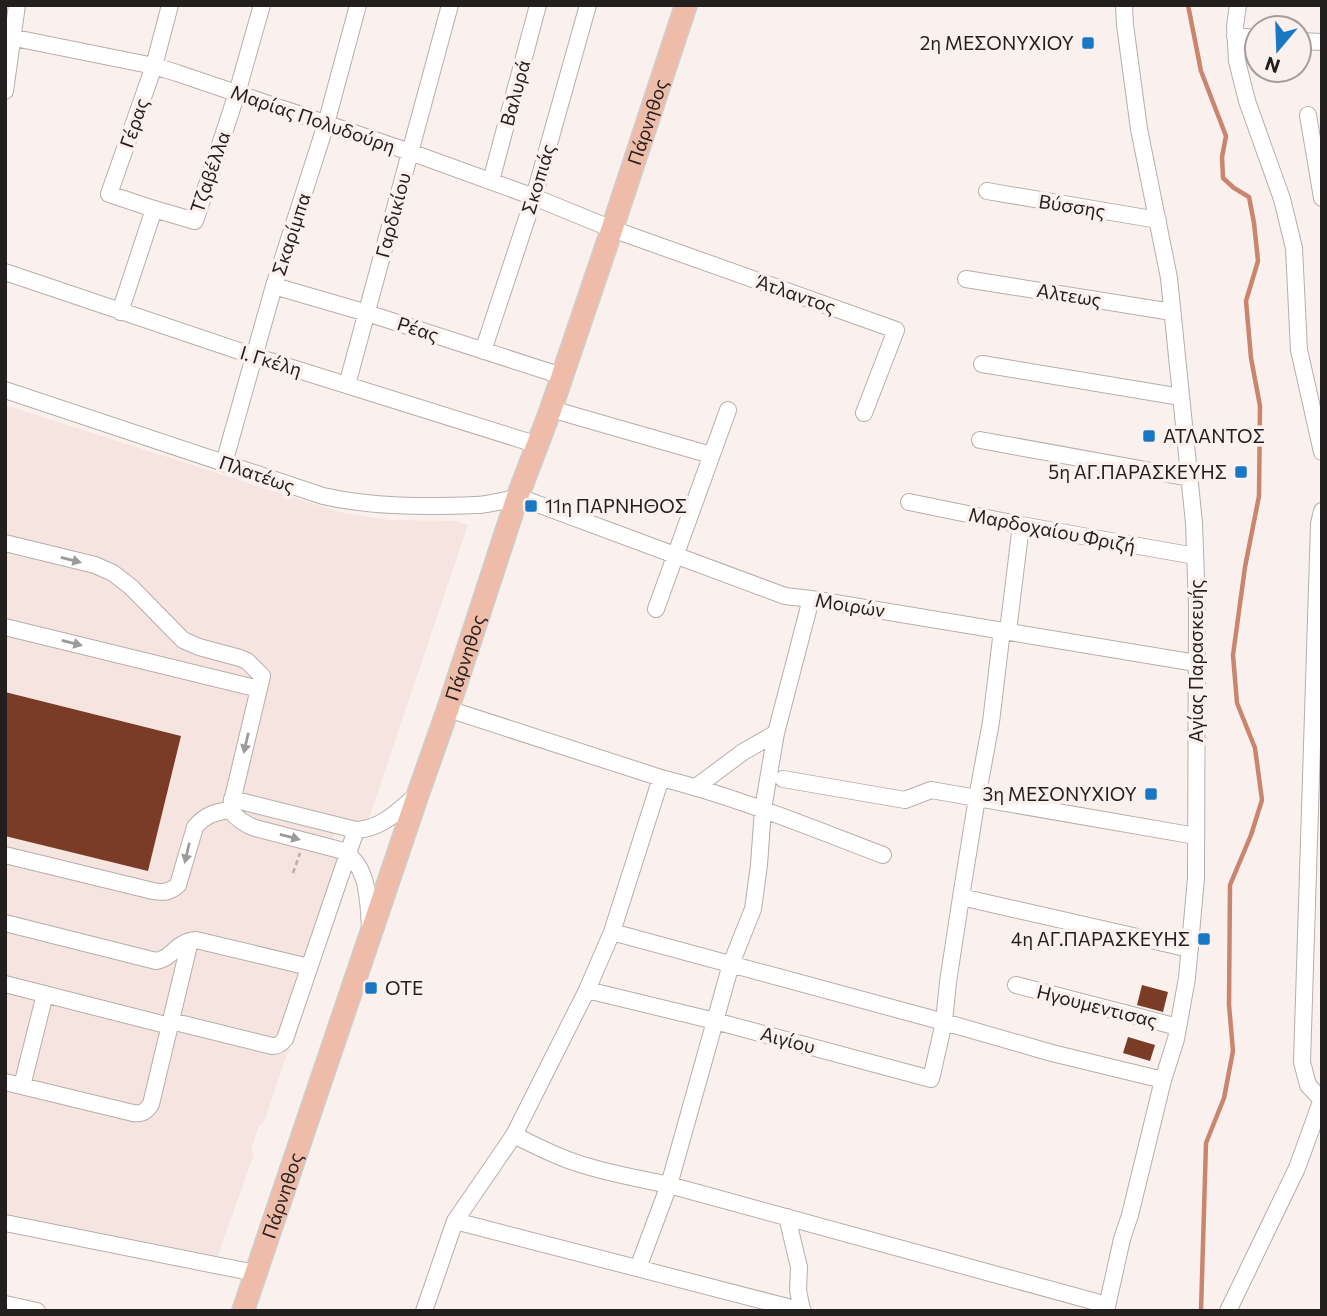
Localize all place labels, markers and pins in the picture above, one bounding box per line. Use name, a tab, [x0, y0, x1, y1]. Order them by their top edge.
place label: 2η ΜΕΣΟΝΥΧΙΟΥ	[920, 31, 1074, 54]
marker: 2η ΜΕΣΟΝΥΧΙΟΥ	[1080, 35, 1096, 51]
place label: ΑΤΛΑΝΤΟΣ	[1163, 424, 1265, 447]
marker: ΑΤΛΑΝΤΟΣ	[1141, 428, 1157, 444]
place label: 5η ΑΓ.ΠΑΡΑΣΚΕΥΗΣ	[1048, 460, 1227, 483]
marker: 5η ΑΓ.ΠΑΡΑΣΚΕΥΗΣ	[1233, 464, 1249, 480]
place label: 11η ΠΑΡΝΗΘΟΣ	[545, 494, 687, 517]
marker: 11η ΠΑΡΝΗΘΟΣ	[523, 498, 539, 514]
place label: 3η ΜΕΣΟΝΥΧΙΟΥ	[983, 782, 1137, 805]
marker: 3η ΜΕΣΟΝΥΧΙΟΥ	[1143, 786, 1159, 802]
place label: 4η ΑΓ.ΠΑΡΑΣΚΕΥΗΣ	[1011, 927, 1190, 950]
marker: 4η ΑΓ.ΠΑΡΑΣΚΕΥΗΣ	[1196, 931, 1212, 947]
place label: ΟΤΕ	[385, 976, 423, 999]
marker: ΟΤΕ	[363, 980, 379, 996]

